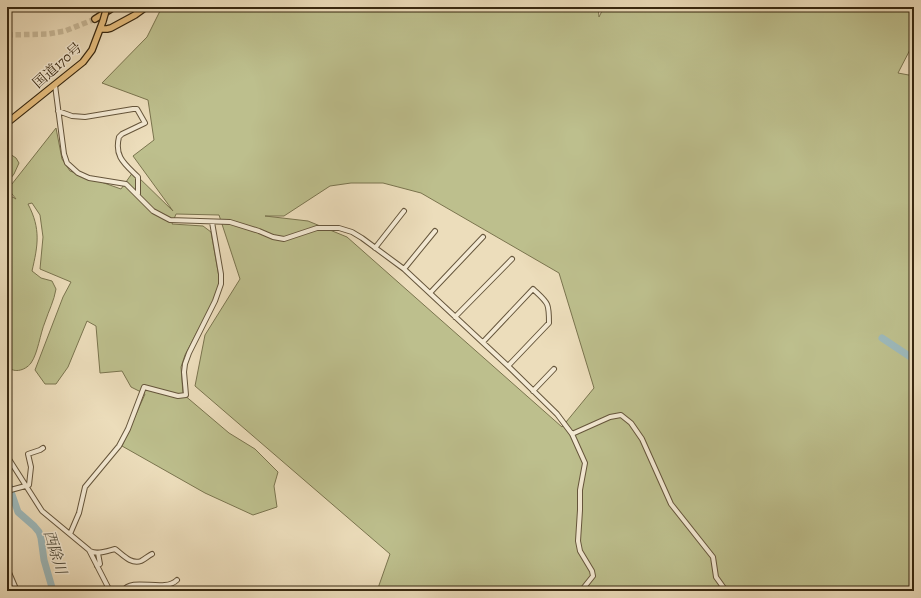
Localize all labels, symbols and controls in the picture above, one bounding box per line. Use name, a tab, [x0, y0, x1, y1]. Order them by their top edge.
street label: 国道170号	[29, 38, 86, 93]
water label: 西除川	[39, 528, 72, 578]

